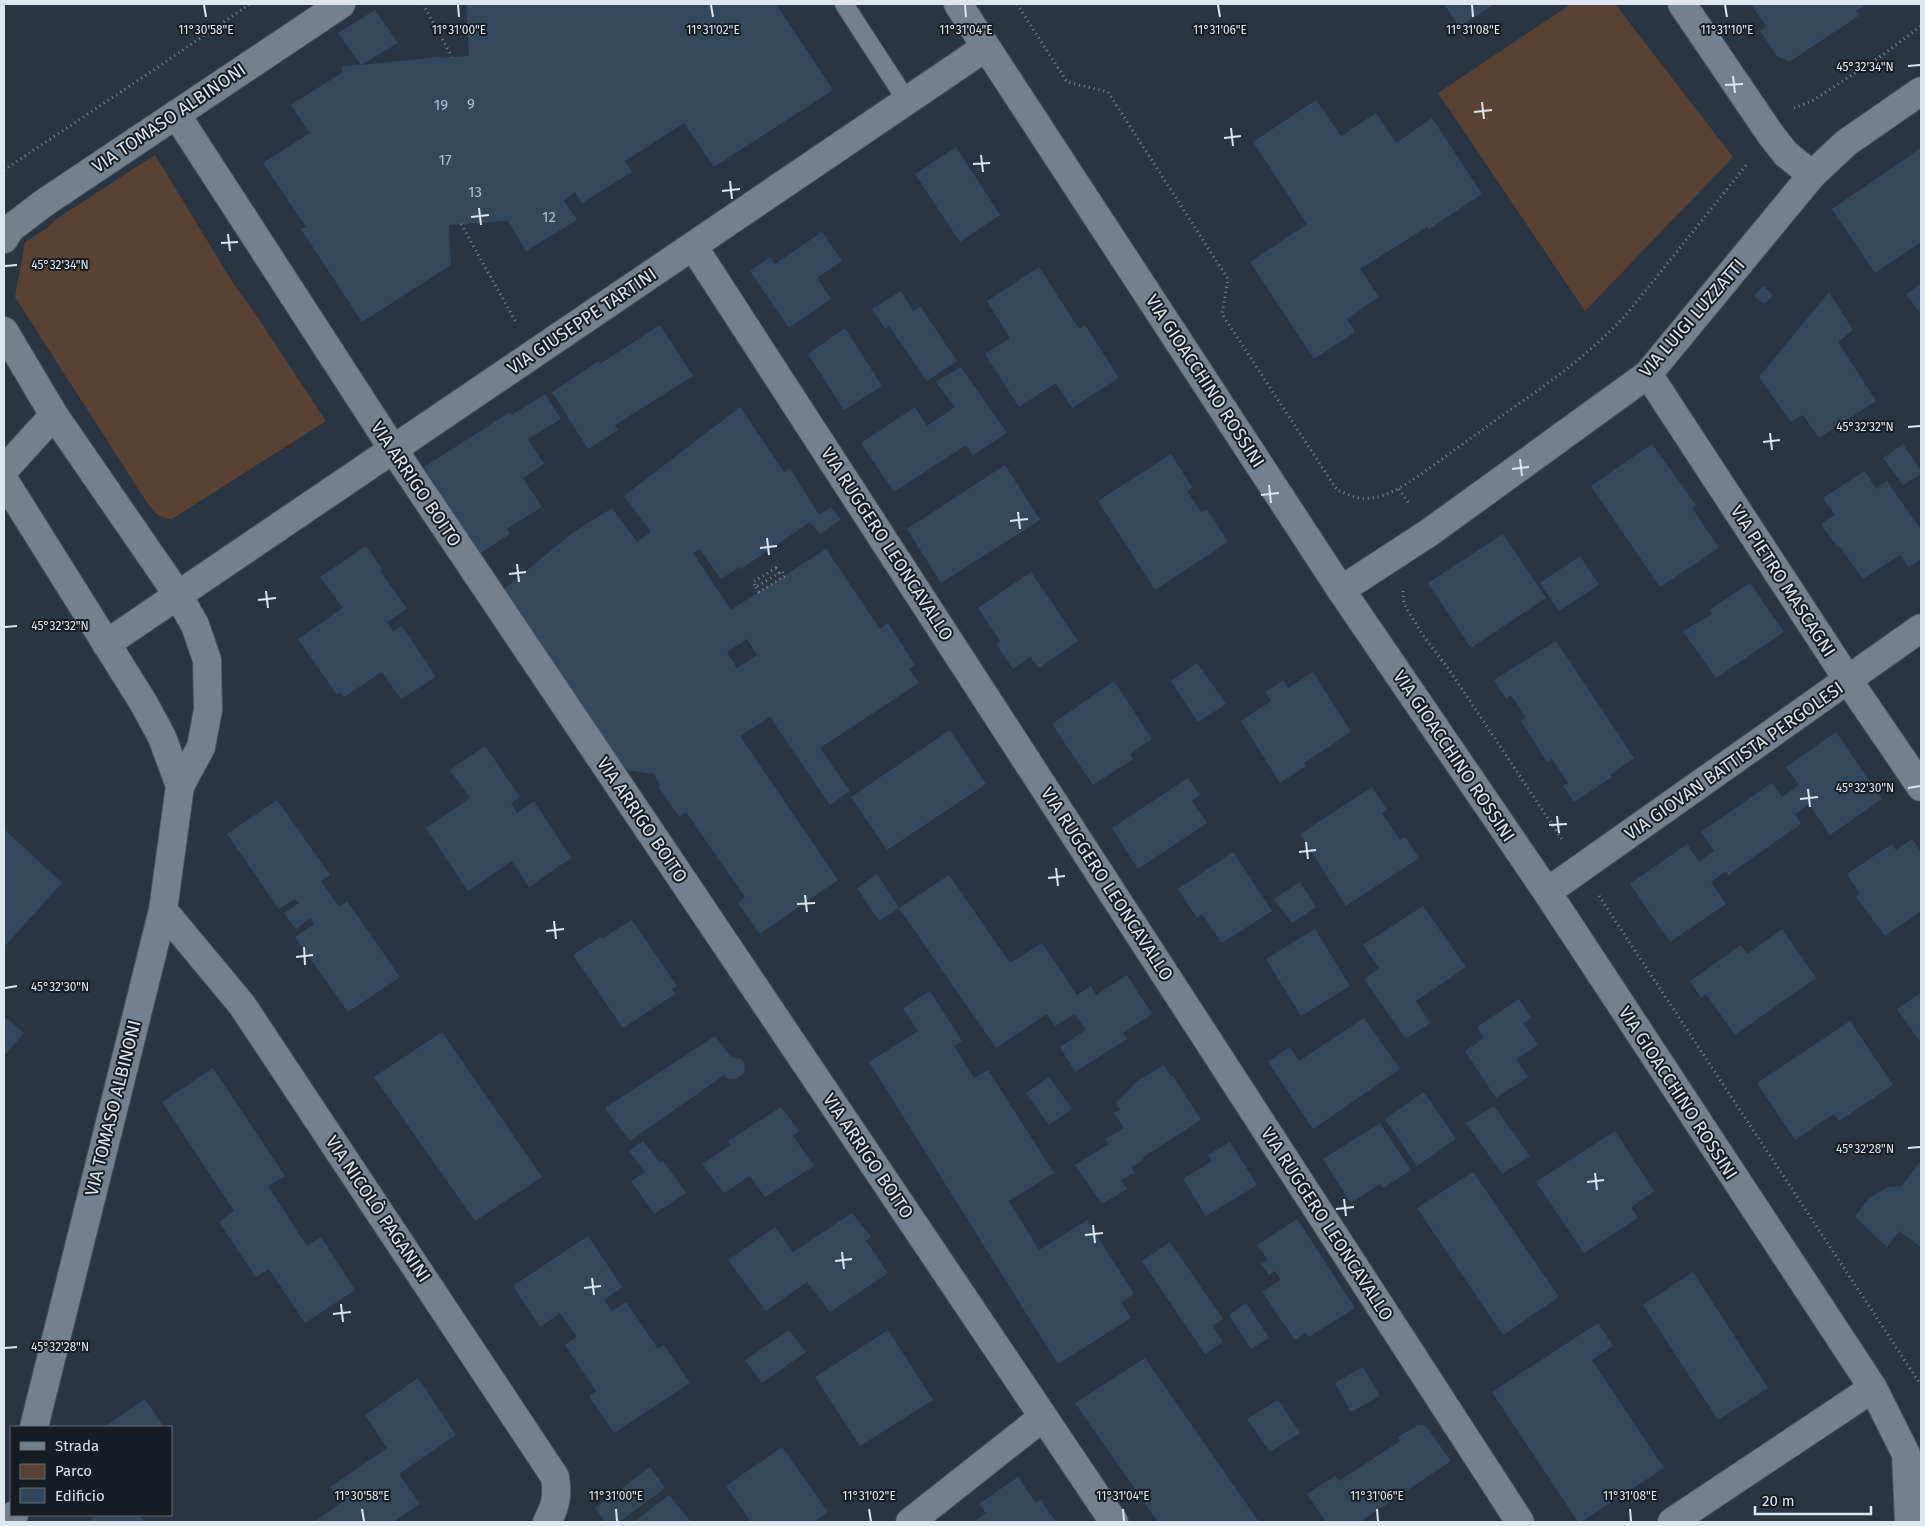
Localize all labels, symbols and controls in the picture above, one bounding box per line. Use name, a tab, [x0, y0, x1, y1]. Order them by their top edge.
text: 11°30'58"E	[178, 23, 234, 37]
text: 11°31'00"E	[432, 23, 486, 37]
text: 11°31'02"E	[686, 23, 740, 37]
text: 11°31'04"E	[939, 23, 993, 37]
text: 11°31'06"E	[1193, 23, 1247, 37]
text: 11°31'08"E	[1446, 23, 1500, 37]
text: 11°31'10"E	[1701, 23, 1754, 37]
street label: VIA TOMASO ALBINONI	[88, 58, 250, 178]
text: 45°32'34"N	[1836, 60, 1894, 74]
house number: 9	[467, 95, 475, 113]
house number: 19	[434, 96, 448, 114]
house number: 17	[438, 151, 452, 169]
house number: 13	[468, 183, 482, 201]
house number: 12	[542, 208, 556, 226]
street label: VIA LUIGI LUZZATTI	[1635, 254, 1749, 382]
text: 45°32'34"N	[31, 258, 89, 272]
street label: VIA GIUSEPPE TARTINI	[503, 263, 661, 379]
street label: VIA GIOACCHINO ROSSINI	[1141, 290, 1269, 472]
street label: VIA ARRIGO BOITO	[366, 417, 466, 551]
text: 45°32'32"N	[1836, 420, 1894, 434]
street label: VIA RUGGERO LEONCAVALLO	[816, 443, 958, 645]
street label: VIA PIETRO MASCAGNI	[1726, 501, 1840, 661]
text: 45°32'32"N	[31, 619, 89, 633]
street label: VIA GIOACCHINO ROSSINI	[1388, 666, 1520, 846]
street label: VIA GIOVAN BATTISTA PERGOLESI	[1620, 677, 1848, 845]
street label: VIA ARRIGO BOITO	[592, 753, 692, 887]
text: 45°32'30"N	[1836, 781, 1894, 795]
street label: VIA RUGGERO LEONCAVALLO	[1036, 783, 1178, 985]
text: 45°32'30"N	[31, 980, 89, 994]
street label: VIA GIOACCHINO ROSSINI	[1614, 1002, 1742, 1184]
street label: VIA TOMASO ALBINONI	[80, 1018, 146, 1198]
street label: VIA ARRIGO BOITO	[818, 1089, 918, 1223]
street label: VIA RUGGERO LEONCAVALLO	[1256, 1123, 1398, 1325]
street label: VIA NICOLÒ PAGANINI	[321, 1132, 435, 1286]
text: 45°32'28"N	[1836, 1142, 1894, 1156]
text: 45°32'28"N	[31, 1340, 89, 1354]
legend	[10, 1426, 172, 1516]
text: Strada	[55, 1437, 99, 1455]
text: Parco	[55, 1462, 92, 1480]
scale bar	[1755, 1484, 1871, 1516]
text: Edificio	[55, 1487, 105, 1505]
text: 11°30'58"E	[334, 1489, 390, 1503]
text: 11°31'00"E	[589, 1489, 643, 1503]
text: 11°31'02"E	[842, 1489, 896, 1503]
text: 11°31'04"E	[1096, 1489, 1150, 1503]
text: 11°31'06"E	[1350, 1489, 1404, 1503]
text: 11°31'08"E	[1603, 1489, 1657, 1503]
text: 20 m	[1762, 1492, 1795, 1510]

